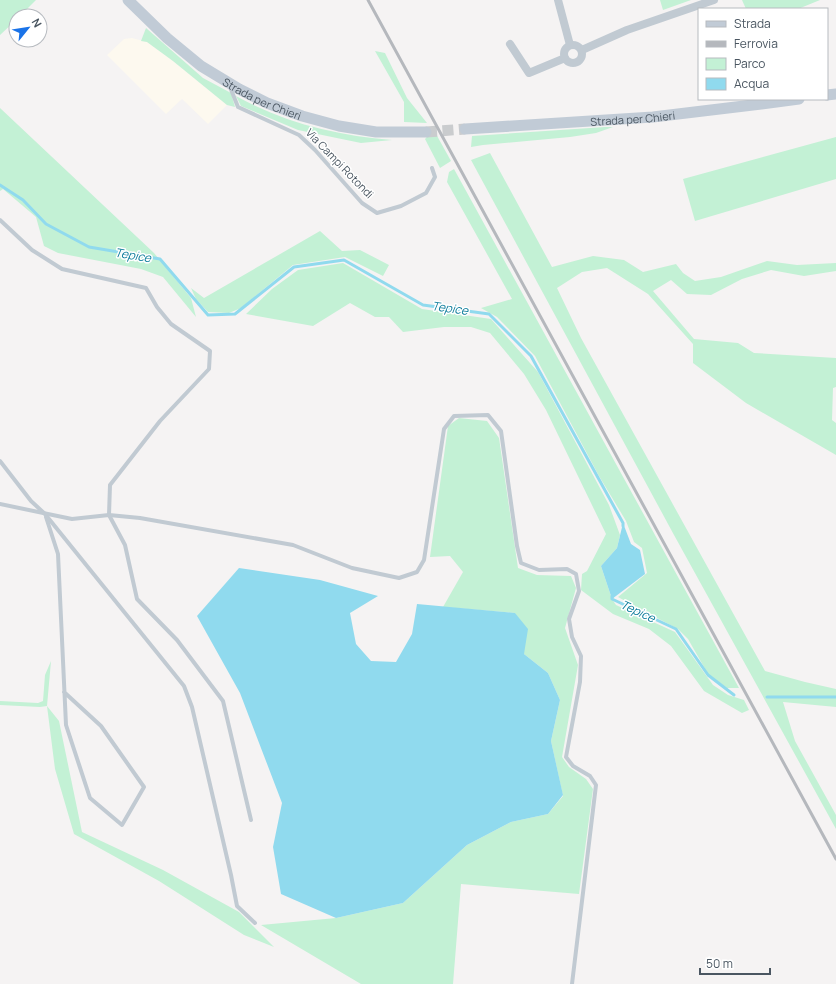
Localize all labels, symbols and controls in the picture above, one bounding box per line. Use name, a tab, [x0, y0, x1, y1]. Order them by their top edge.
north arrow	[8, 8, 48, 48]
legend	[698, 8, 828, 100]
text: Strada	[734, 15, 771, 32]
text: N	[29, 16, 46, 30]
text: Ferrovia	[734, 35, 778, 52]
text: Parco	[734, 55, 765, 72]
street label: Strada per Chieri	[220, 74, 304, 123]
text: Acqua	[734, 75, 769, 92]
street label: Strada per Chieri	[590, 107, 676, 128]
street label: Via Campi Rotondi	[303, 125, 377, 201]
water label: Tepice	[114, 244, 153, 266]
water label: Tepice	[431, 297, 470, 319]
water label: Tepice	[618, 596, 659, 627]
scale bar	[700, 950, 770, 976]
text: 50 m	[706, 955, 733, 972]

